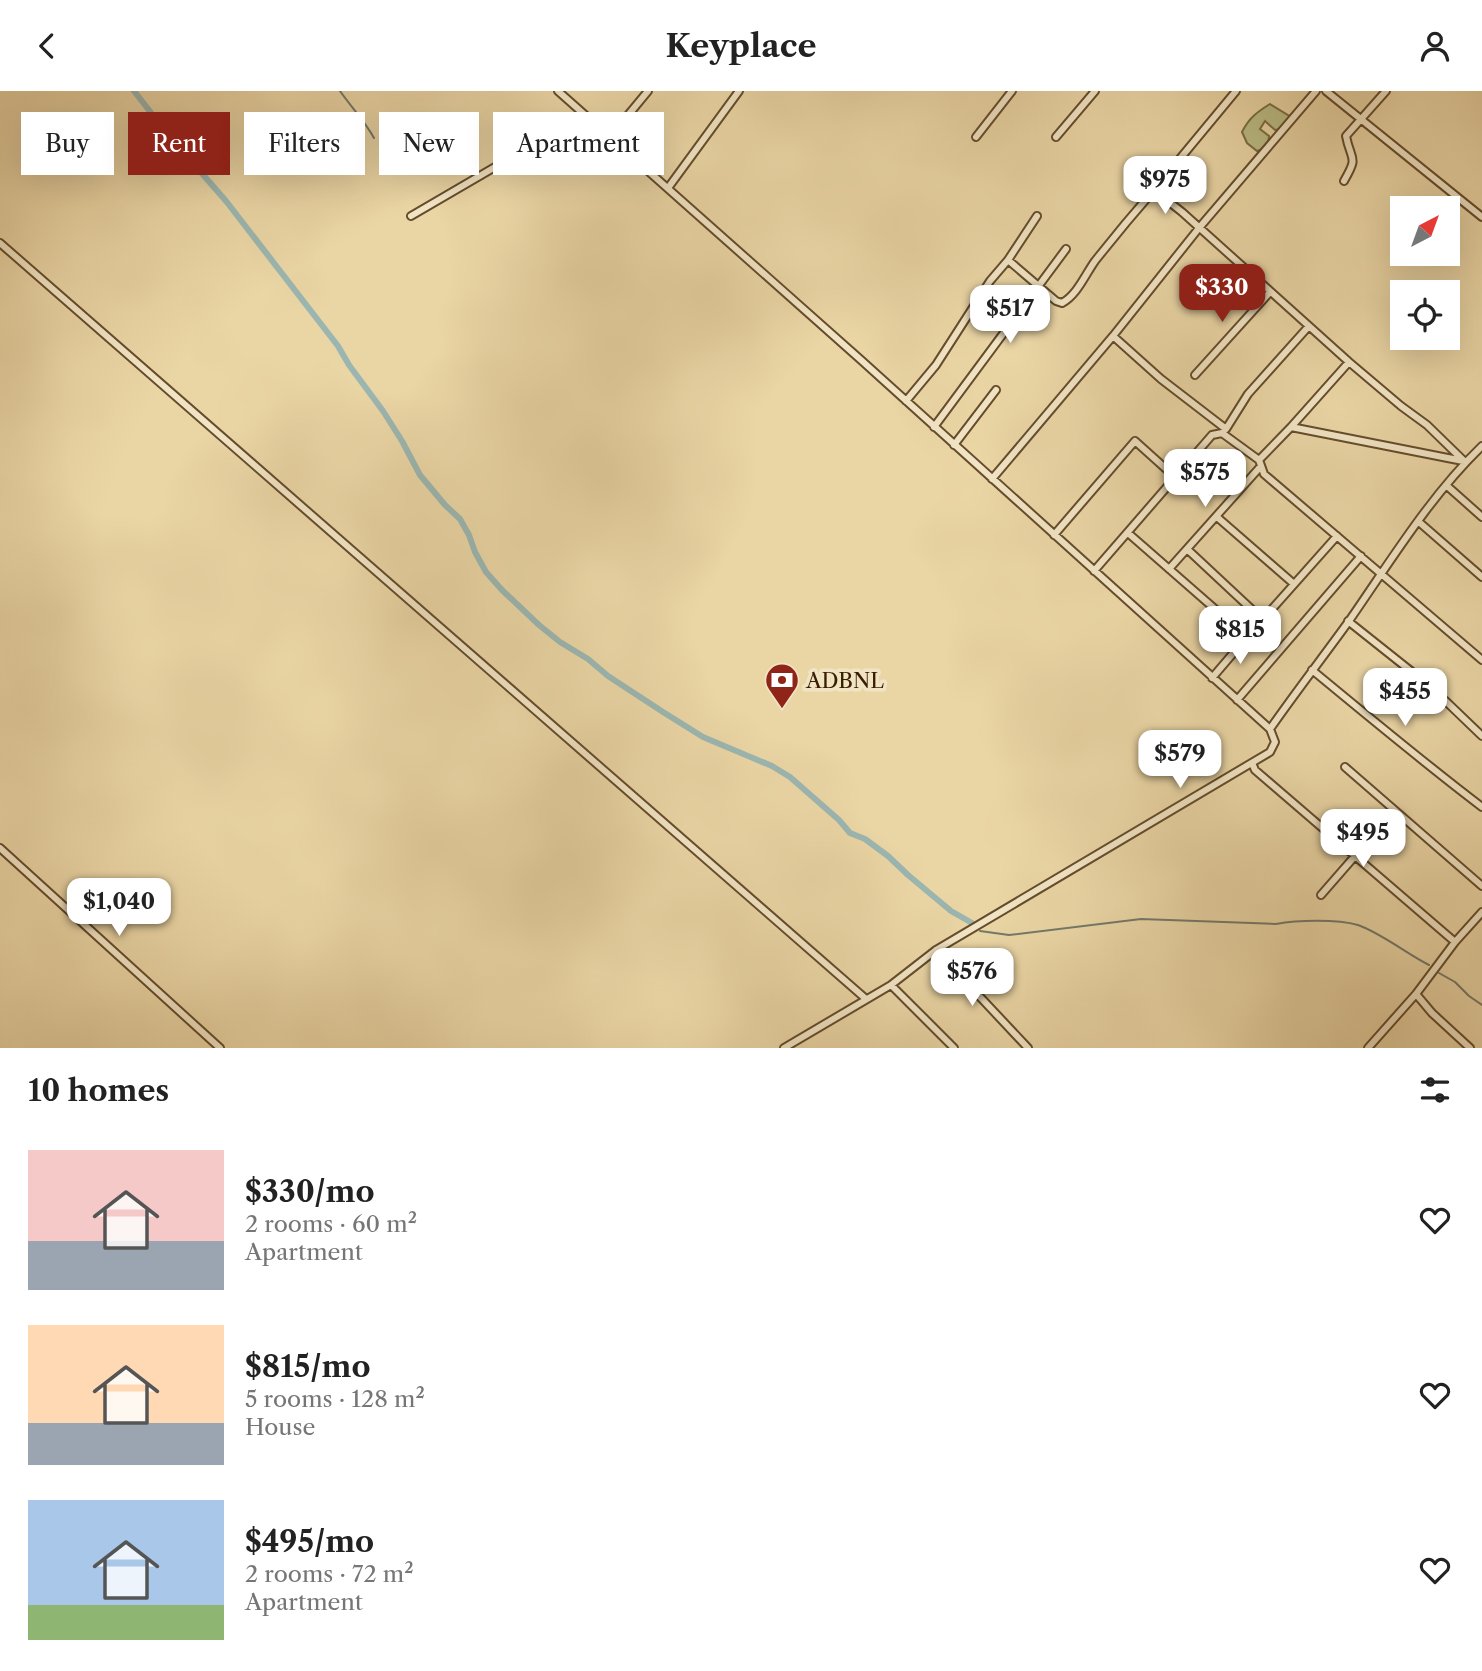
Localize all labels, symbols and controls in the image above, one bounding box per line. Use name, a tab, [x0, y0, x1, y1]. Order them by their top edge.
text: Keyplace	[665, 26, 817, 65]
icon: back	[28, 27, 66, 65]
icon: person	[1416, 27, 1454, 65]
chip: Buy	[21, 112, 114, 175]
chip: Rent	[128, 112, 230, 175]
chip: Filters	[244, 112, 365, 175]
chip: New	[379, 112, 479, 175]
chip: Apartment	[493, 112, 664, 175]
pin: $975	[1124, 157, 1206, 216]
text: $975	[1139, 165, 1191, 193]
north arrow	[1390, 196, 1460, 266]
map controls	[1390, 196, 1460, 350]
pin: $330	[1181, 265, 1263, 324]
text: $330	[1195, 273, 1249, 301]
button: locate	[1390, 280, 1460, 350]
pin: $517	[969, 285, 1051, 345]
text: $517	[986, 294, 1034, 322]
pin: $575	[1164, 449, 1246, 509]
text: $575	[1180, 458, 1230, 486]
pin: $815	[1199, 607, 1281, 666]
text: $815	[1215, 615, 1265, 643]
bank icon: ADBNL	[763, 661, 801, 710]
place label: ADBNL	[805, 668, 884, 693]
pin: $455	[1364, 669, 1446, 728]
text: $455	[1379, 677, 1431, 705]
pin: $579	[1139, 731, 1221, 790]
text: $579	[1154, 739, 1206, 767]
pin: $495	[1322, 809, 1404, 869]
text: $495	[1337, 818, 1389, 846]
pin: $1,040	[62, 879, 176, 938]
text: $1,040	[83, 887, 155, 915]
pin: $576	[931, 949, 1013, 1008]
text: $576	[947, 957, 997, 985]
icon: filters	[1416, 1071, 1454, 1109]
text: 10 homes	[28, 1072, 169, 1109]
text: $330/mo	[245, 1173, 374, 1210]
icon: home	[84, 1178, 168, 1262]
icon: heart	[1416, 1201, 1454, 1239]
text: 2 rooms · 60 m²	[245, 1210, 417, 1238]
text: Apartment	[245, 1238, 363, 1266]
text: $815/mo	[245, 1348, 370, 1385]
icon: home	[84, 1353, 168, 1437]
icon: heart	[1416, 1376, 1454, 1414]
text: 5 rooms · 128 m²	[245, 1385, 425, 1413]
text: House	[245, 1413, 315, 1441]
text: $495/mo	[245, 1523, 374, 1560]
icon: home	[84, 1528, 168, 1612]
icon: heart	[1416, 1551, 1454, 1589]
text: 2 rooms · 72 m²	[245, 1560, 414, 1588]
text: Apartment	[245, 1588, 363, 1616]

